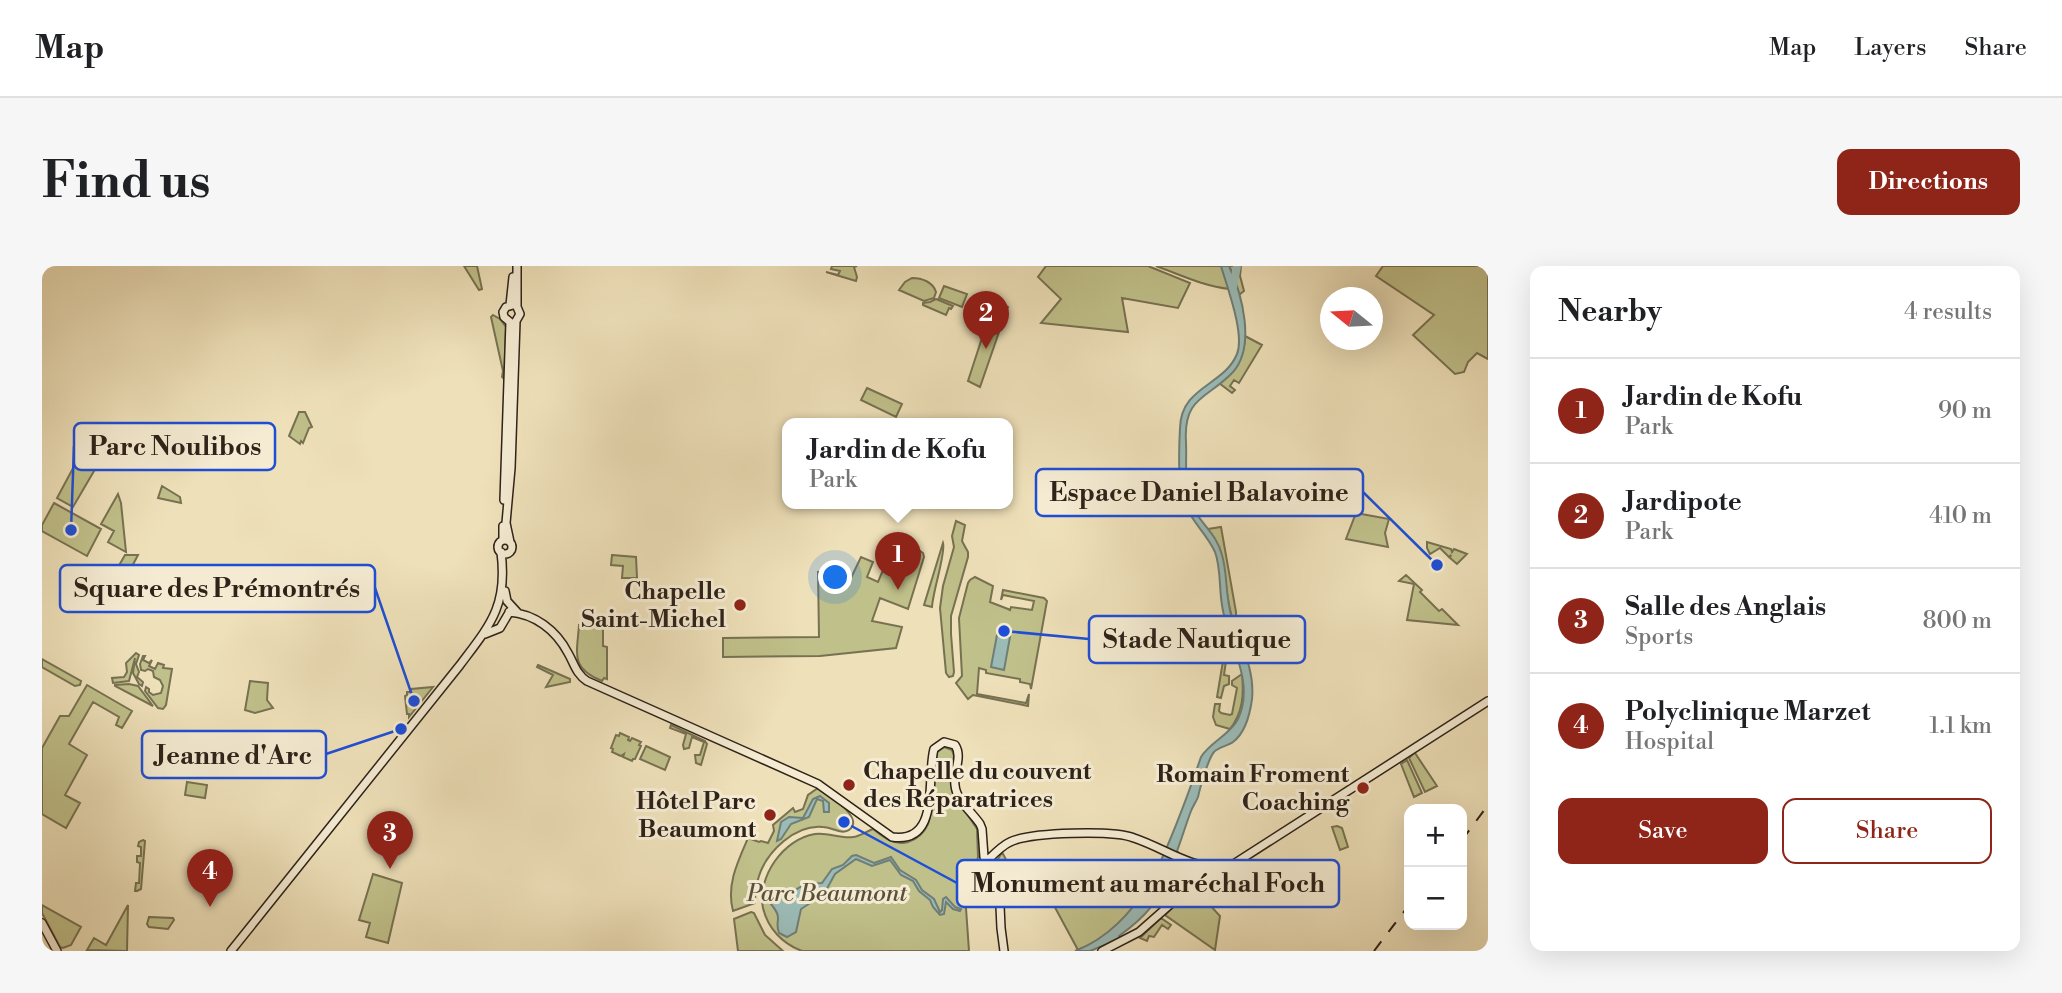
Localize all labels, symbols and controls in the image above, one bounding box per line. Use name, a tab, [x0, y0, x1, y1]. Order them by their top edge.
text: Map	[35, 28, 104, 69]
text: Map	[1769, 33, 1816, 63]
text: Layers	[1854, 33, 1926, 63]
text: Share	[1964, 33, 2027, 63]
button: Directions	[1837, 149, 2020, 215]
text: Find us	[42, 152, 211, 213]
north arrow	[1320, 287, 1383, 350]
pin: 2	[963, 291, 1009, 349]
text: Nearby	[1558, 293, 1662, 331]
text: 4 results	[1904, 298, 1992, 326]
text: Jardin de Kofu	[1625, 381, 1802, 413]
text: 1	[1575, 397, 1587, 425]
text: 90 m	[1938, 397, 1992, 425]
text: Park	[1625, 413, 1673, 441]
popup	[782, 418, 1013, 509]
callout: Parc Noulibos	[74, 423, 275, 470]
text: Parc Noulibos	[89, 431, 261, 463]
text: Jardin de Kofu	[809, 434, 986, 466]
text: Park	[809, 466, 857, 494]
callout: Espace Daniel Balavoine	[1036, 469, 1363, 516]
text: Espace Daniel Balavoine	[1049, 477, 1349, 509]
text: Jardipote	[1625, 486, 1742, 518]
text: 2	[1574, 502, 1588, 530]
text: 410 m	[1929, 502, 1992, 530]
text: Park	[1625, 518, 1673, 546]
pin: 1	[875, 532, 921, 590]
your location	[818, 560, 852, 594]
callout: Square des Prémontrés	[60, 565, 375, 612]
text: Square des Prémontrés	[74, 573, 360, 605]
place label: Chapelle Saint-Michel	[581, 577, 726, 635]
text: Salle des Anglais	[1625, 591, 1826, 623]
marker: Chapelle Saint-Michel	[732, 597, 748, 613]
text: 3	[1574, 607, 1588, 635]
text: 800 m	[1923, 607, 1992, 635]
callout: Stade Nautique	[1089, 616, 1305, 663]
text: Sports	[1625, 623, 1693, 651]
text: Stade Nautique	[1103, 624, 1291, 656]
text: Polyclinique Marzet	[1625, 696, 1870, 728]
text: 4	[1573, 712, 1589, 740]
text: 1.1 km	[1929, 712, 1992, 740]
text: Hospital	[1625, 728, 1714, 756]
callout: Jeanne d'Arc	[142, 731, 326, 778]
text: Jeanne d'Arc	[153, 740, 312, 772]
place label: Chapelle du couvent des Réparatrices	[863, 757, 1092, 815]
place label: Romain Froment Coaching	[1156, 760, 1350, 818]
marker: Chapelle du couvent des Réparatrices	[841, 777, 857, 793]
marker: Romain Froment Coaching	[1355, 780, 1371, 796]
place label: Hôtel Parc Beaumont	[636, 787, 756, 845]
button: Save	[1558, 798, 1768, 864]
button: Share	[1782, 798, 1992, 864]
map controls	[1404, 804, 1467, 930]
button: +	[1404, 804, 1467, 867]
marker: Hôtel Parc Beaumont	[762, 807, 778, 823]
pin: 3	[367, 811, 413, 869]
pin: 4	[187, 849, 233, 907]
callout: Monument au maréchal Foch	[957, 860, 1339, 907]
button: −	[1404, 867, 1467, 930]
text: Monument au maréchal Foch	[971, 868, 1325, 900]
park label: Parc Beaumont	[746, 879, 908, 909]

